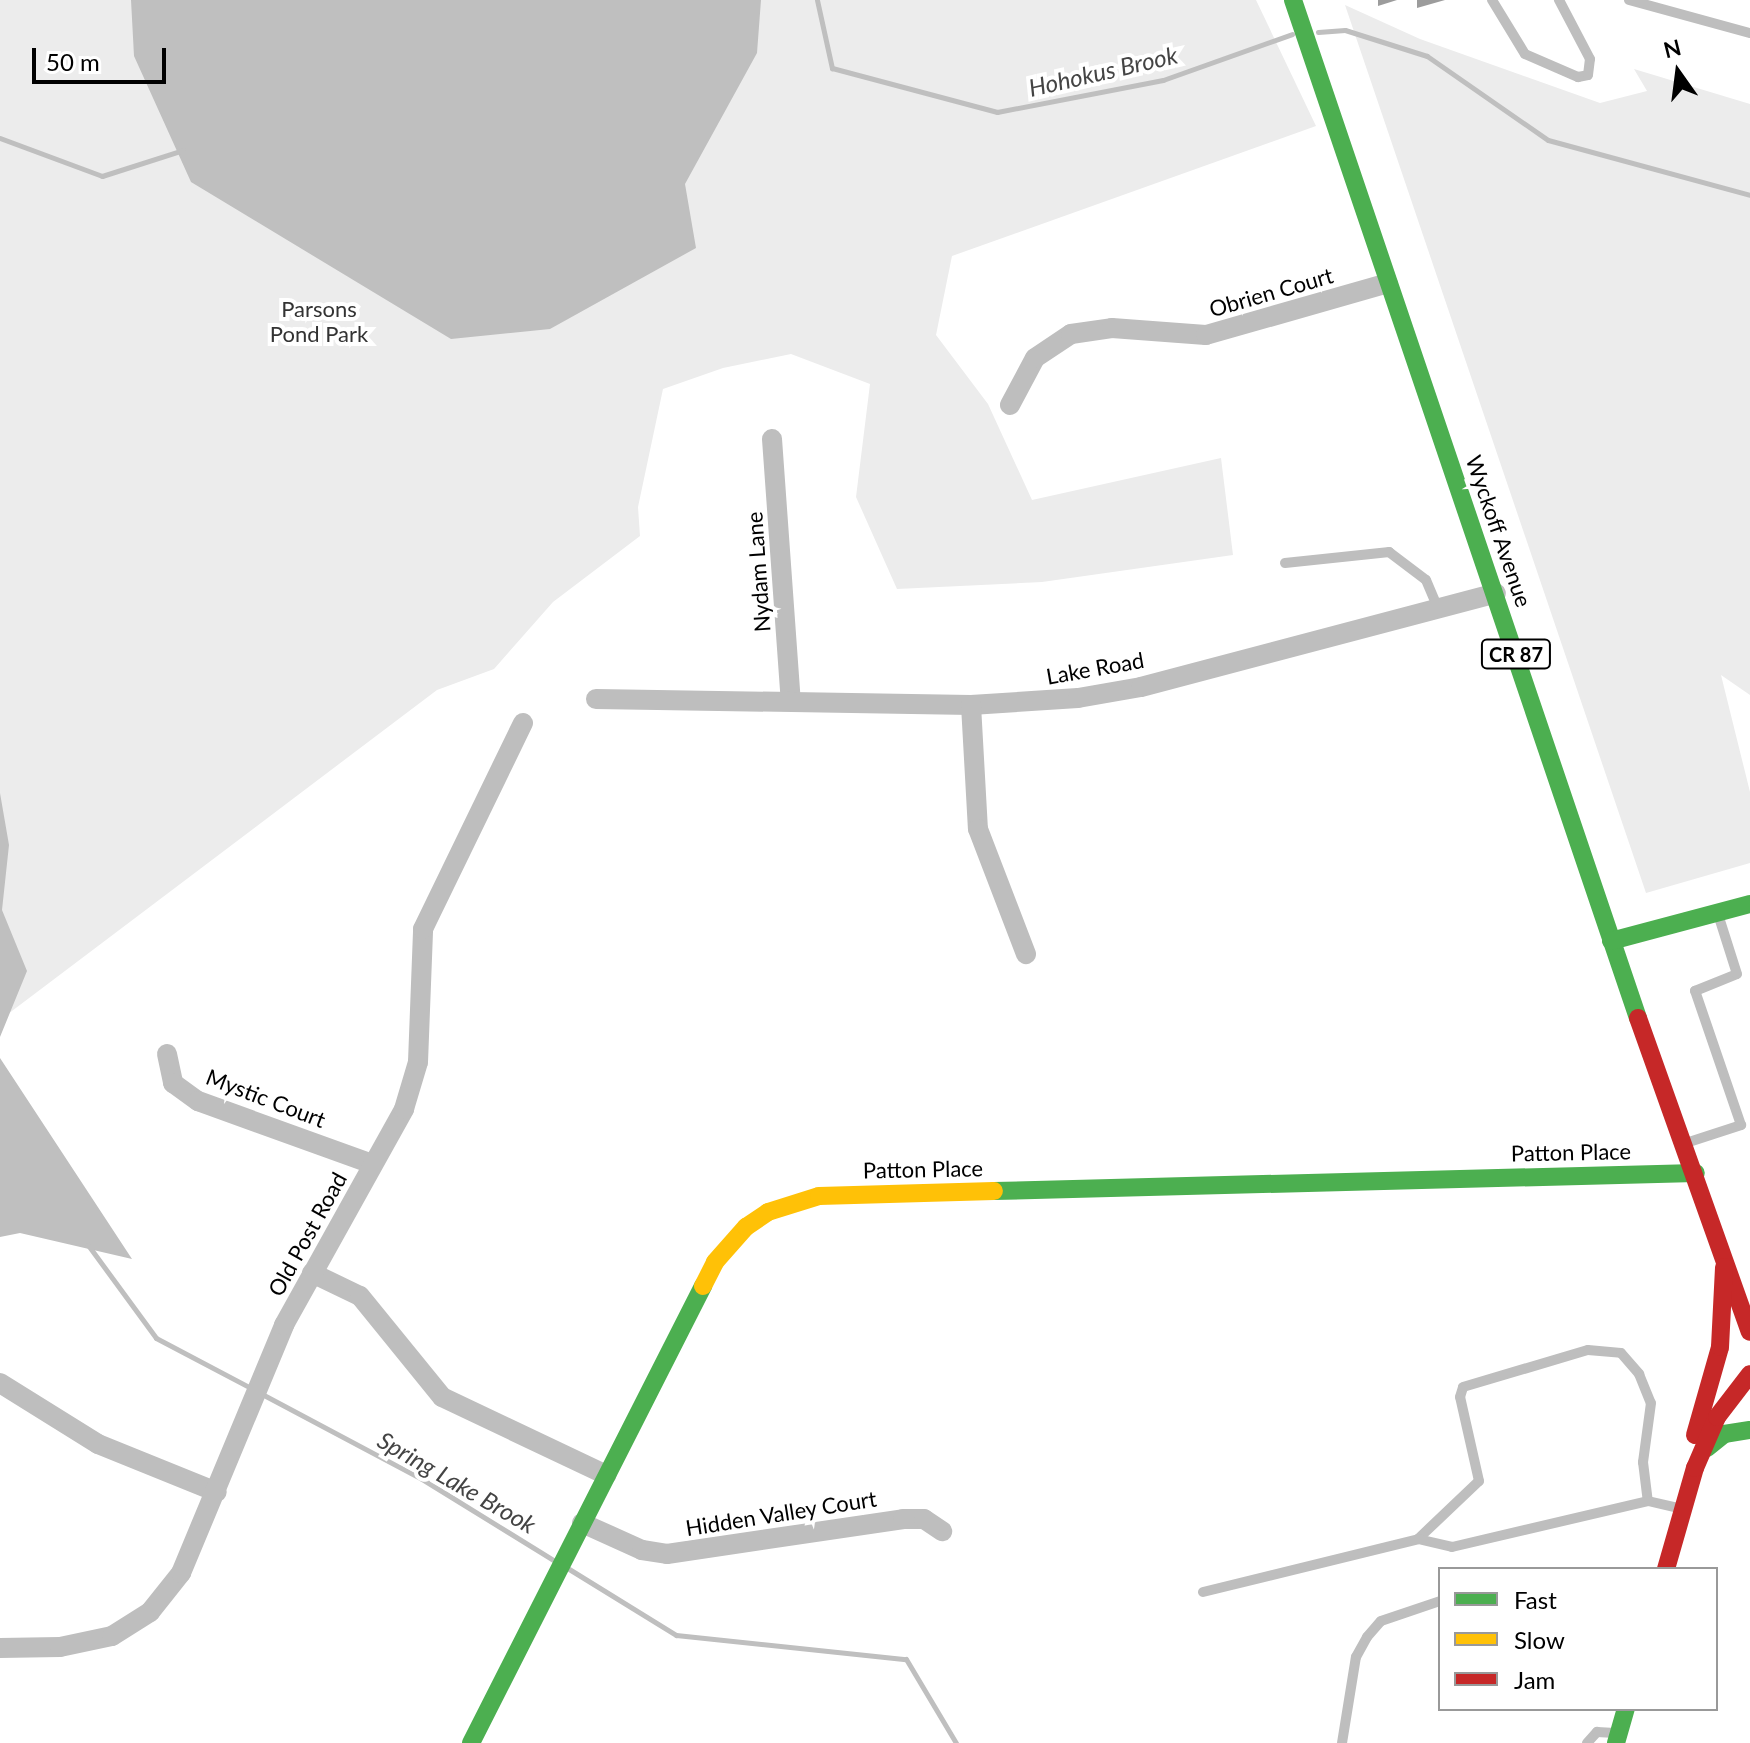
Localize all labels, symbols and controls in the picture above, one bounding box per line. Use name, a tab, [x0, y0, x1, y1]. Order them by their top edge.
scale bar	[36, 32, 170, 82]
north arrow	[1638, 32, 1718, 112]
text: N	[1661, 33, 1684, 63]
water label: Hohokus Brook	[1026, 40, 1180, 102]
text: 50 m	[46, 47, 100, 76]
street label: Obrien Court	[1206, 262, 1336, 322]
park label: Parsons Pond Park	[270, 295, 368, 346]
street label: Wyckoff Avenue	[1460, 451, 1538, 611]
street label: Nydam Lane	[741, 511, 775, 633]
road number: CR 87	[1480, 638, 1552, 670]
street label: Lake Road	[1044, 646, 1146, 690]
street label: Mystic Court	[203, 1063, 329, 1133]
street label: Patton Place	[1511, 1138, 1631, 1166]
street label: Patton Place	[863, 1155, 983, 1183]
street label: Old Post Road	[262, 1167, 352, 1301]
water label: Spring Lake Brook	[373, 1425, 541, 1539]
street label: Hidden Valley Court	[683, 1485, 879, 1541]
legend	[1438, 1567, 1718, 1711]
text: Fast	[1514, 1585, 1557, 1614]
text: Slow	[1514, 1625, 1565, 1654]
text: Jam	[1514, 1665, 1555, 1694]

